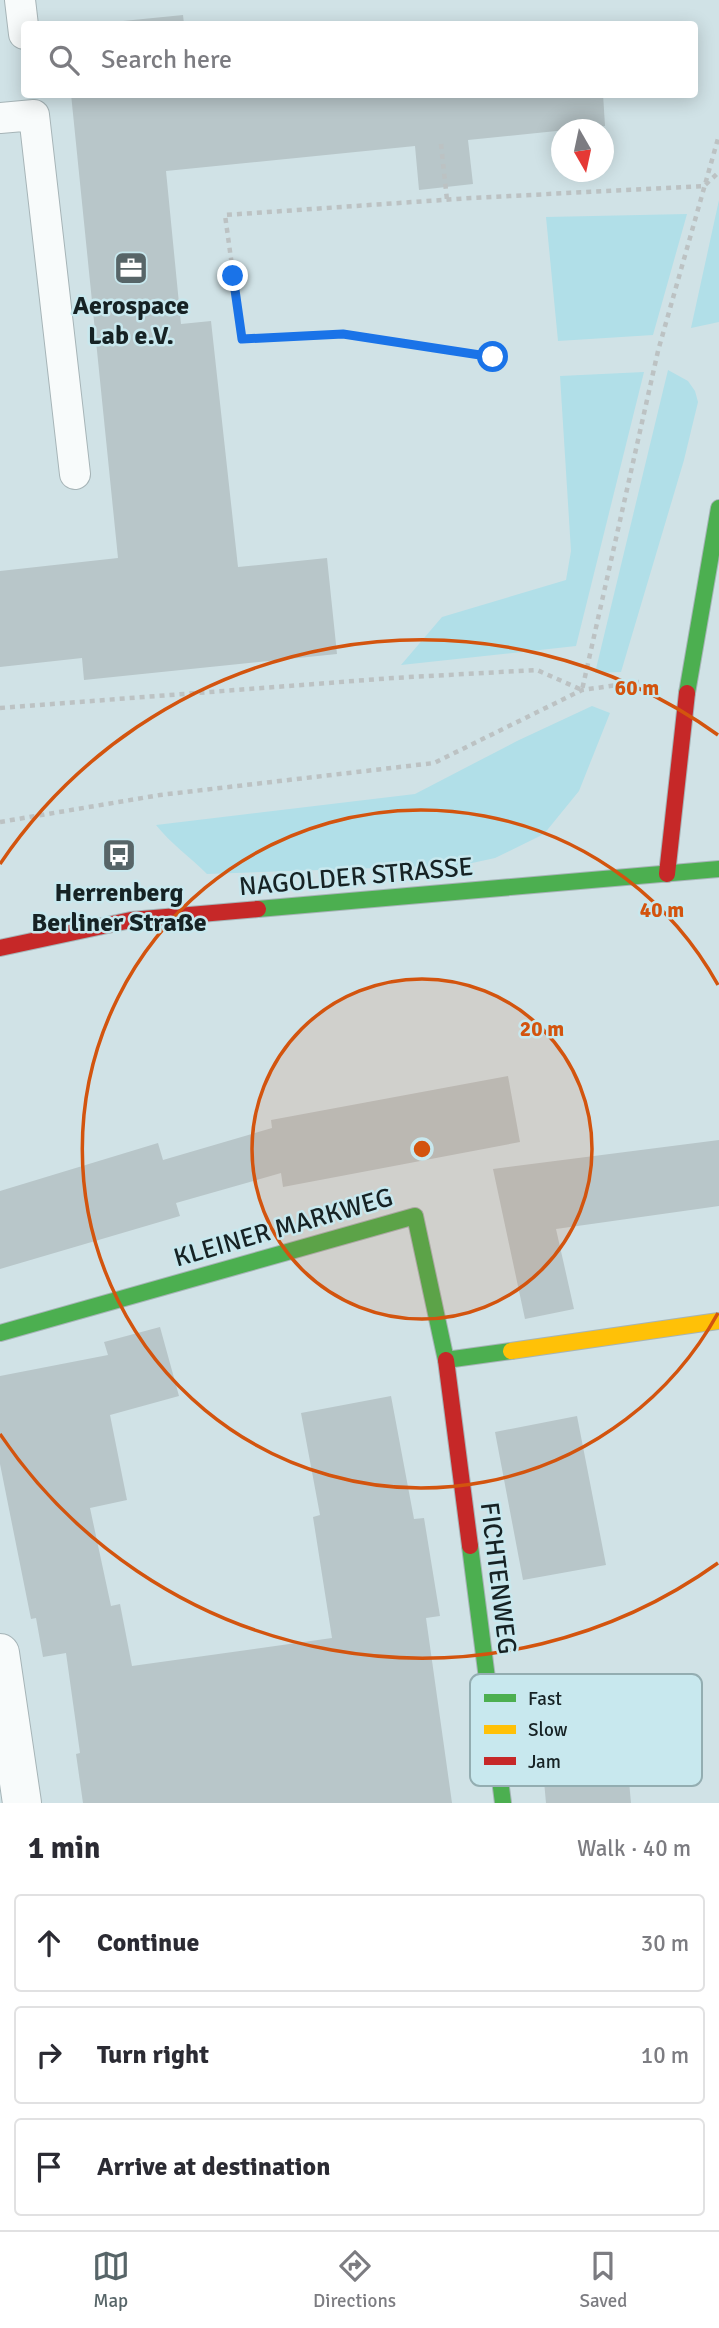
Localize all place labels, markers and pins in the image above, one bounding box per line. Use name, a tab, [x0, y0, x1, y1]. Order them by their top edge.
office icon: Aerospace Lab e.V.	[112, 249, 150, 287]
place label: Aerospace Lab e.V.	[73, 290, 189, 352]
bus stop icon: Herrenberg Berliner Straße	[100, 836, 138, 874]
place label: Herrenberg Berliner Straße	[31, 877, 207, 939]
centre of rings	[410, 1137, 434, 1161]

